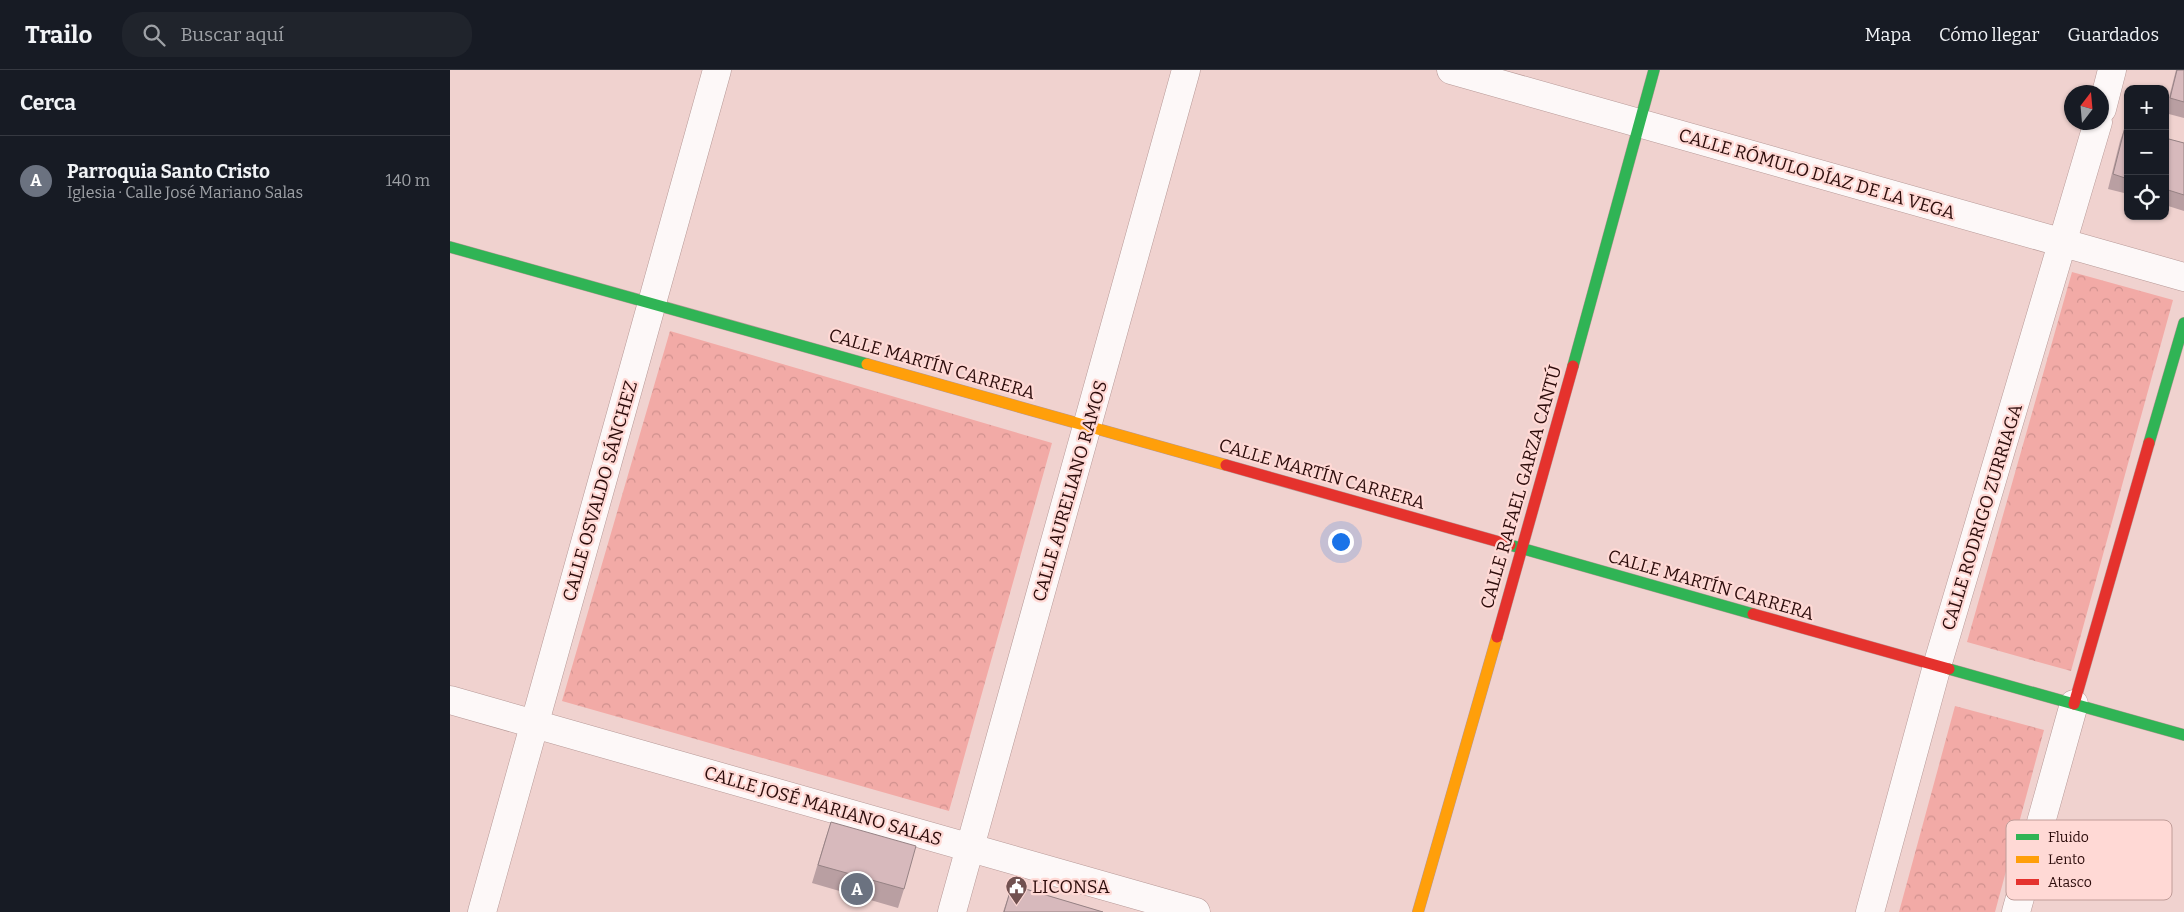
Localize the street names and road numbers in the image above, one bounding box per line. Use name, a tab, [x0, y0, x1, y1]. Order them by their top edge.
street label: CALLE RÓMULO DÍAZ DE LA VEGA	[1676, 123, 1958, 224]
street label: CALLE MARTÍN CARRERA	[826, 323, 1038, 404]
street label: CALLE RAFAEL GARZA CANTÚ	[1475, 362, 1566, 611]
street label: CALLE OSVALDO SÁNCHEZ	[558, 378, 642, 604]
street label: CALLE AURELIANO RAMOS	[1028, 378, 1112, 604]
street label: CALLE RODRIGO ZURRIAGA	[1937, 401, 2027, 633]
street label: CALLE MARTÍN CARRERA	[1216, 433, 1428, 514]
street label: CALLE MARTÍN CARRERA	[1605, 544, 1817, 625]
street label: CALLE JOSÉ MARIANO SALAS	[702, 761, 945, 851]

